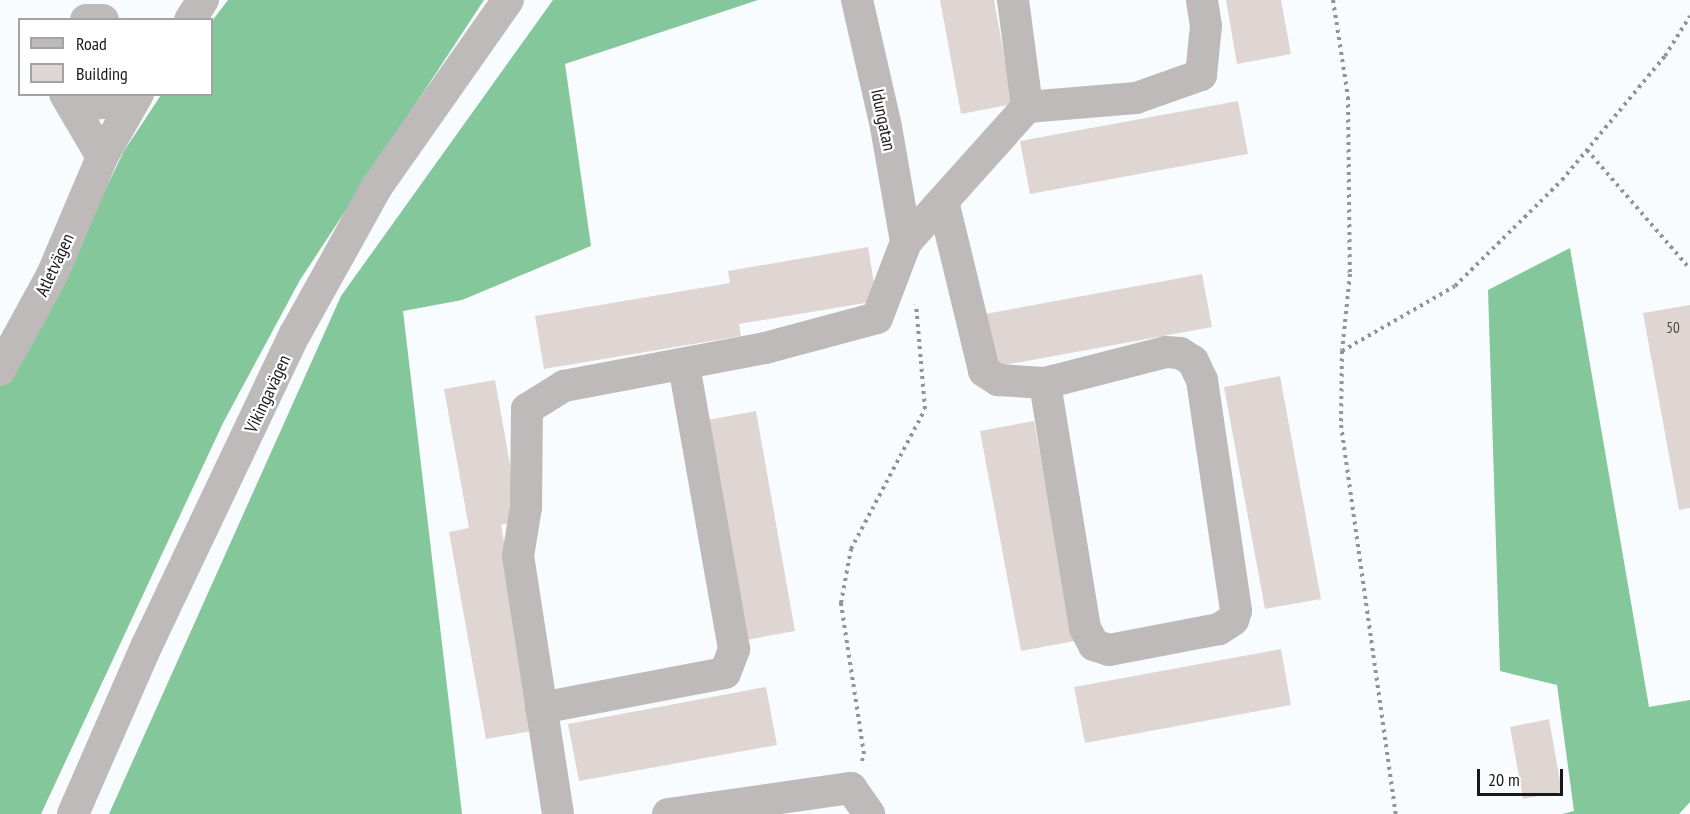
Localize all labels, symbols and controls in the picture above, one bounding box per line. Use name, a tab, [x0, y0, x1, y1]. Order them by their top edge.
legend	[18, 18, 213, 96]
text: Road	[76, 32, 107, 55]
text: Building	[76, 62, 128, 85]
street label: Idungatan	[866, 87, 900, 153]
street label: Atletvägen	[31, 230, 79, 300]
house number: 50	[1666, 319, 1680, 337]
street label: Vikingavägen	[241, 352, 295, 436]
scale bar	[1480, 757, 1566, 795]
text: 20 m	[1488, 768, 1520, 791]

